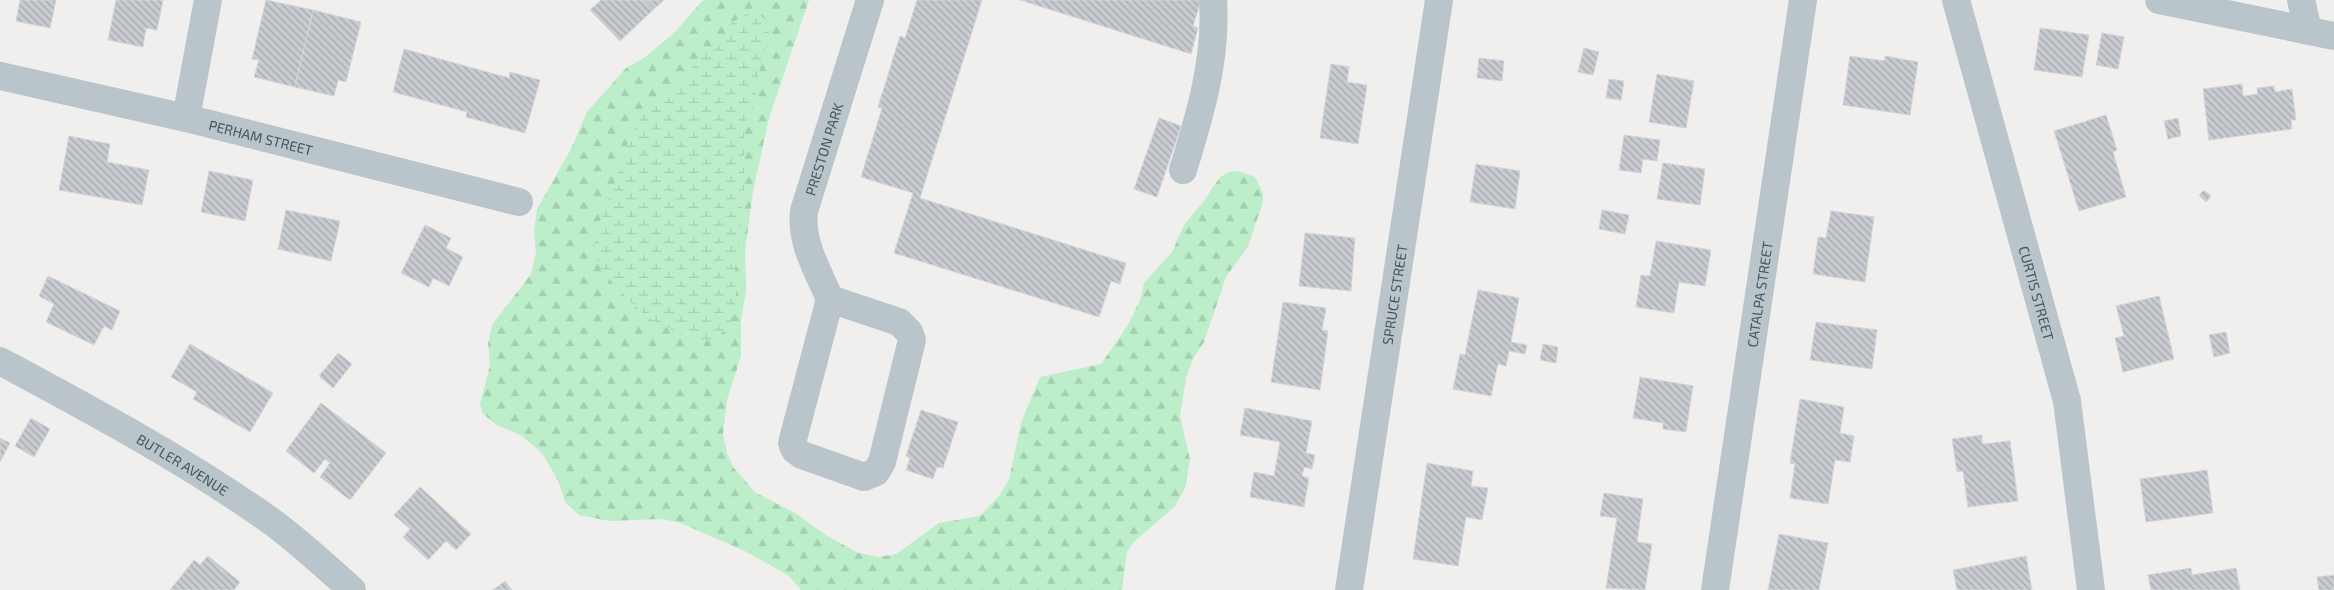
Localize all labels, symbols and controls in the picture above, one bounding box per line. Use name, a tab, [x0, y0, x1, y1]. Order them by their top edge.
street label: PRESTON PARK	[801, 100, 846, 197]
street label: PERHAM STREET	[207, 116, 315, 158]
street label: CATALPA STREET	[1743, 240, 1775, 348]
street label: SPRUCE STREET	[1378, 243, 1410, 346]
street label: CURTIS STREET	[2016, 244, 2058, 342]
street label: BUTLER AVENUE	[134, 430, 232, 499]

